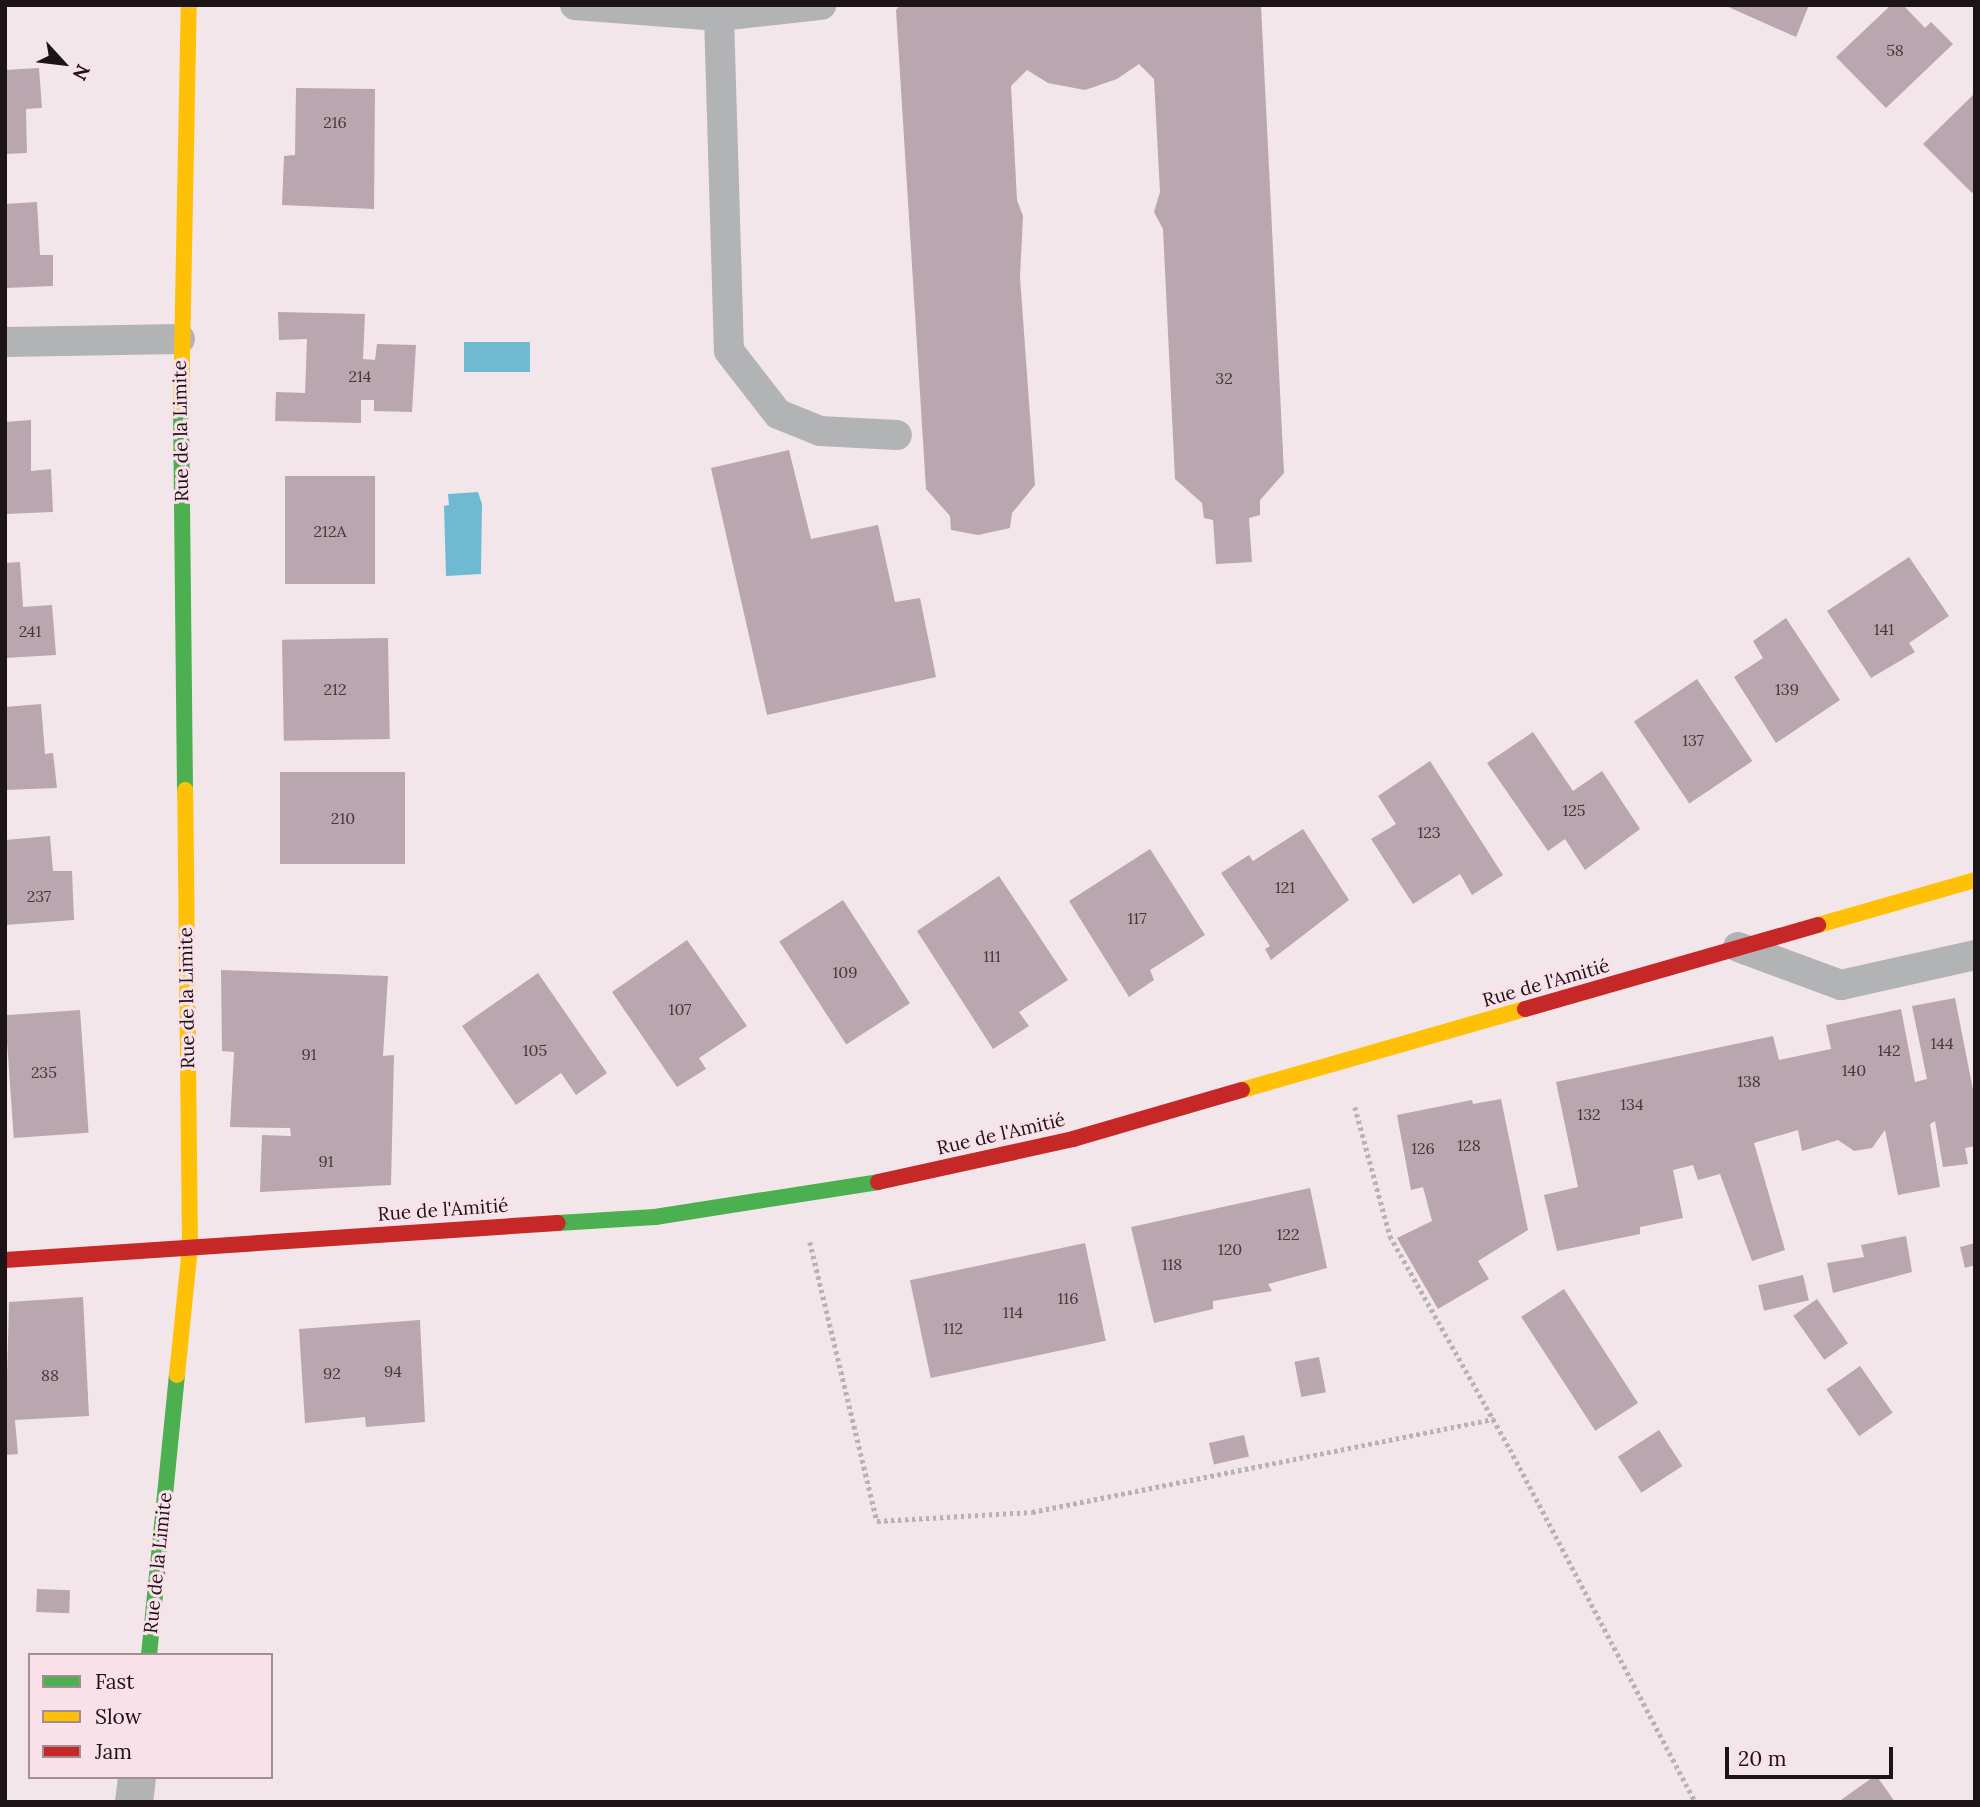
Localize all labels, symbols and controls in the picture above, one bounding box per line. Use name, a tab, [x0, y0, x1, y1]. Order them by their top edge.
north arrow	[28, 28, 98, 98]
house number: 58	[1886, 40, 1904, 60]
text: N	[68, 61, 96, 85]
house number: 216	[323, 112, 347, 132]
street label: Rue de la Limite	[168, 360, 194, 502]
house number: 214	[348, 366, 372, 386]
house number: 32	[1215, 368, 1233, 388]
house number: 212A	[313, 521, 347, 541]
house number: 141	[1874, 619, 1894, 639]
house number: 241	[19, 621, 41, 641]
house number: 212	[323, 679, 347, 699]
house number: 139	[1775, 679, 1799, 699]
house number: 137	[1682, 730, 1704, 750]
house number: 125	[1562, 800, 1586, 820]
house number: 210	[331, 808, 355, 828]
house number: 123	[1417, 822, 1441, 842]
house number: 121	[1275, 877, 1295, 897]
house number: 237	[27, 886, 51, 906]
house number: 117	[1127, 908, 1147, 928]
street label: Rue de la Limite	[174, 927, 200, 1069]
house number: 111	[983, 946, 1001, 966]
street label: Rue de l'Amitié	[1480, 954, 1612, 1012]
house number: 109	[832, 962, 858, 982]
house number: 107	[669, 999, 691, 1019]
house number: 144	[1930, 1033, 1954, 1053]
house number: 105	[523, 1040, 547, 1060]
house number: 142	[1877, 1040, 1901, 1060]
house number: 91	[301, 1044, 317, 1064]
house number: 140	[1842, 1060, 1866, 1080]
house number: 235	[31, 1062, 57, 1082]
house number: 138	[1737, 1071, 1761, 1091]
house number: 134	[1620, 1094, 1644, 1114]
house number: 132	[1577, 1104, 1601, 1124]
street label: Rue de l'Amitié	[935, 1108, 1067, 1160]
house number: 128	[1457, 1135, 1481, 1155]
house number: 126	[1411, 1138, 1435, 1158]
house number: 91	[318, 1151, 334, 1171]
street label: Rue de l'Amitié	[377, 1194, 509, 1226]
house number: 122	[1276, 1224, 1300, 1244]
house number: 120	[1218, 1239, 1242, 1259]
house number: 118	[1162, 1254, 1182, 1274]
house number: 116	[1058, 1288, 1078, 1308]
house number: 114	[1003, 1302, 1023, 1322]
house number: 112	[943, 1318, 963, 1338]
house number: 94	[384, 1361, 402, 1381]
house number: 92	[323, 1363, 341, 1383]
house number: 88	[41, 1365, 59, 1385]
street label: Rue de la Limite	[139, 1491, 177, 1635]
legend	[28, 1653, 273, 1779]
text: Fast	[95, 1668, 134, 1695]
text: Slow	[95, 1703, 142, 1730]
scale bar	[1728, 1734, 1896, 1778]
text: Jam	[95, 1738, 132, 1765]
text: 20 m	[1738, 1745, 1787, 1772]

